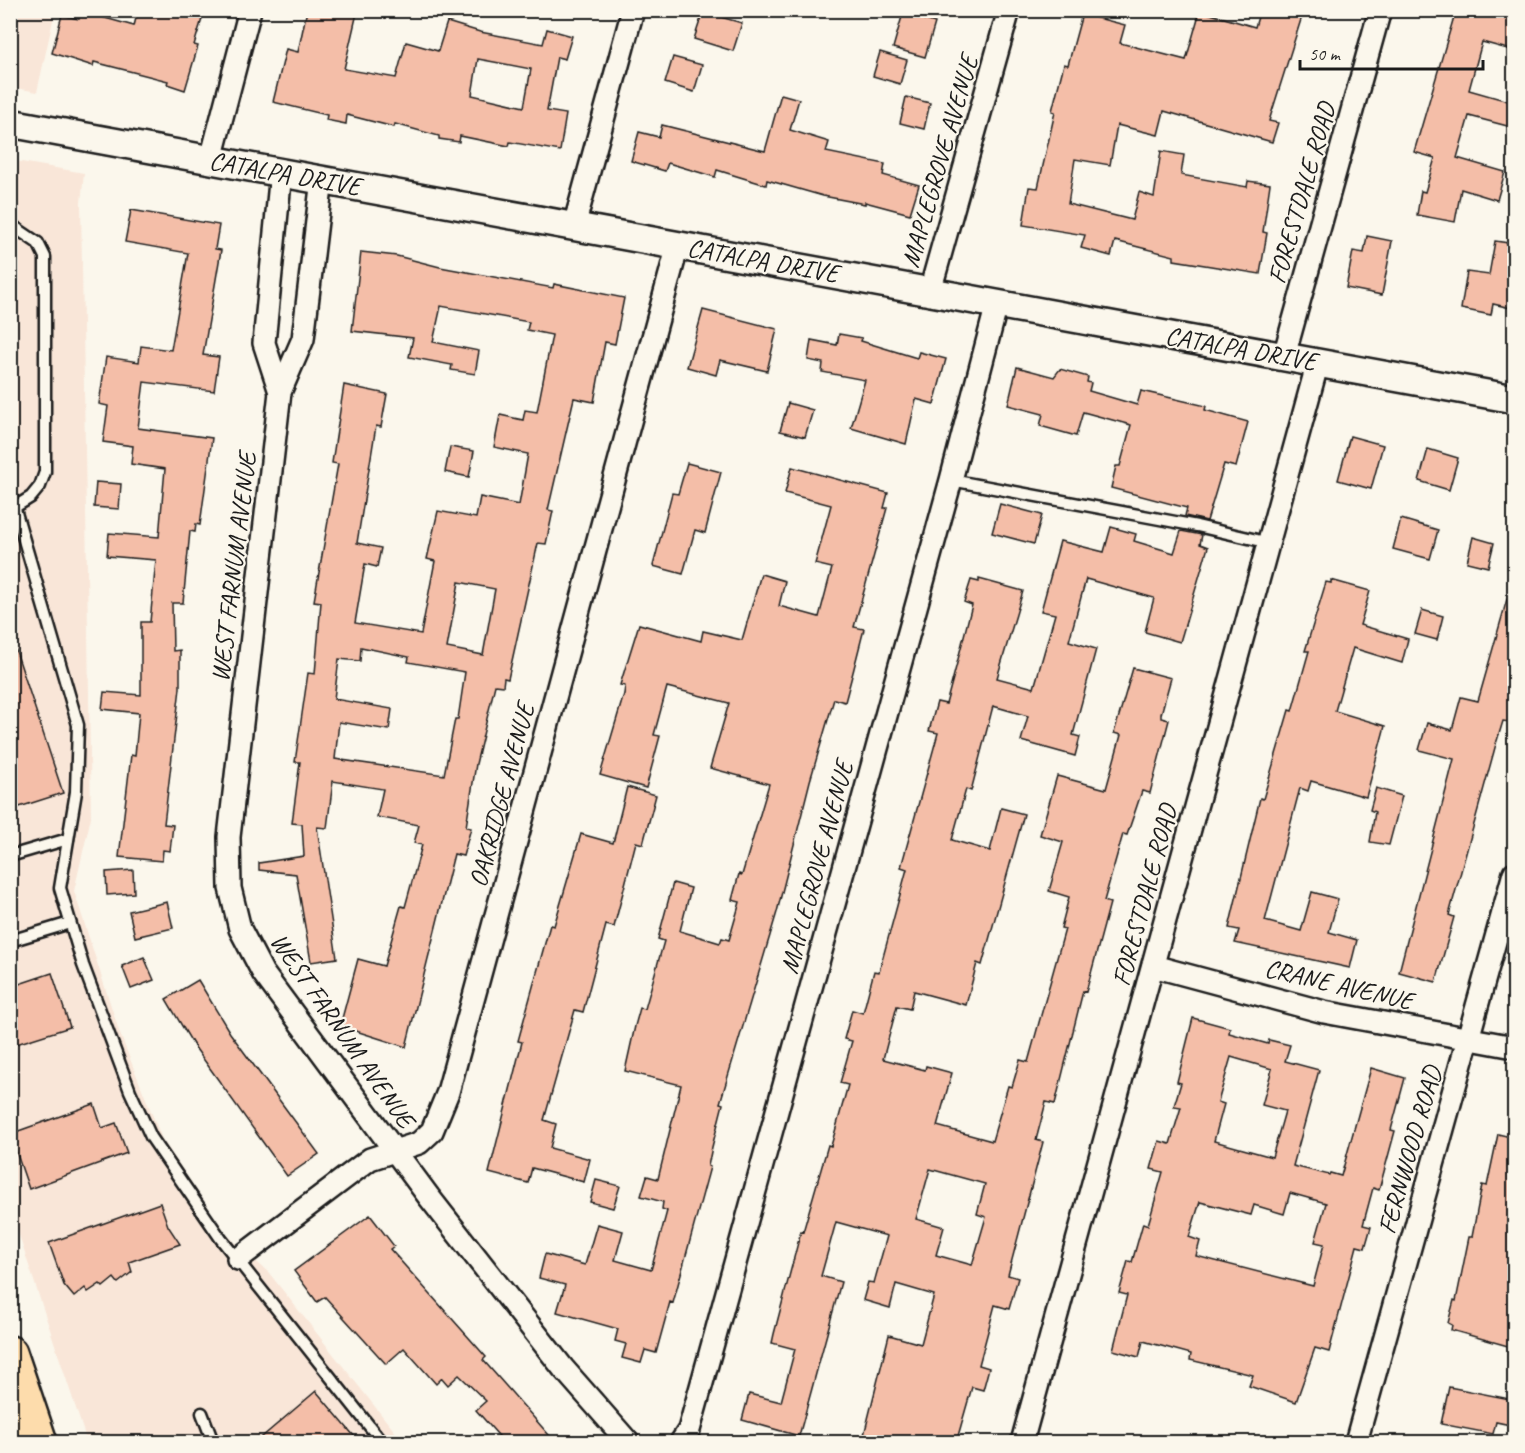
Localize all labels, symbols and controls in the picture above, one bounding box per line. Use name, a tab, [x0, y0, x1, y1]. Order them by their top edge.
scale bar	[1300, 33, 1483, 71]
text: 50 m	[1309, 43, 1342, 65]
street label: MAPLEGROVE AVENUE	[893, 48, 987, 271]
street label: FORESTDALE ROAD	[1260, 97, 1344, 287]
street label: CATALPA DRIVE	[207, 144, 367, 204]
street label: CATALPA DRIVE	[685, 231, 845, 291]
street label: CATALPA DRIVE	[1163, 319, 1323, 379]
street label: WEST FARNUM AVENUE	[203, 447, 264, 683]
street label: OAKRIDGE AVENUE	[461, 696, 543, 891]
street label: MAPLEGROVE AVENUE	[772, 754, 862, 977]
street label: FORESTDALE ROAD	[1104, 799, 1185, 989]
street label: WEST FARNUM AVENUE	[263, 926, 424, 1137]
street label: CRANE AVENUE	[1262, 951, 1420, 1018]
street label: FERNWOOD ROAD	[1370, 1061, 1450, 1238]

